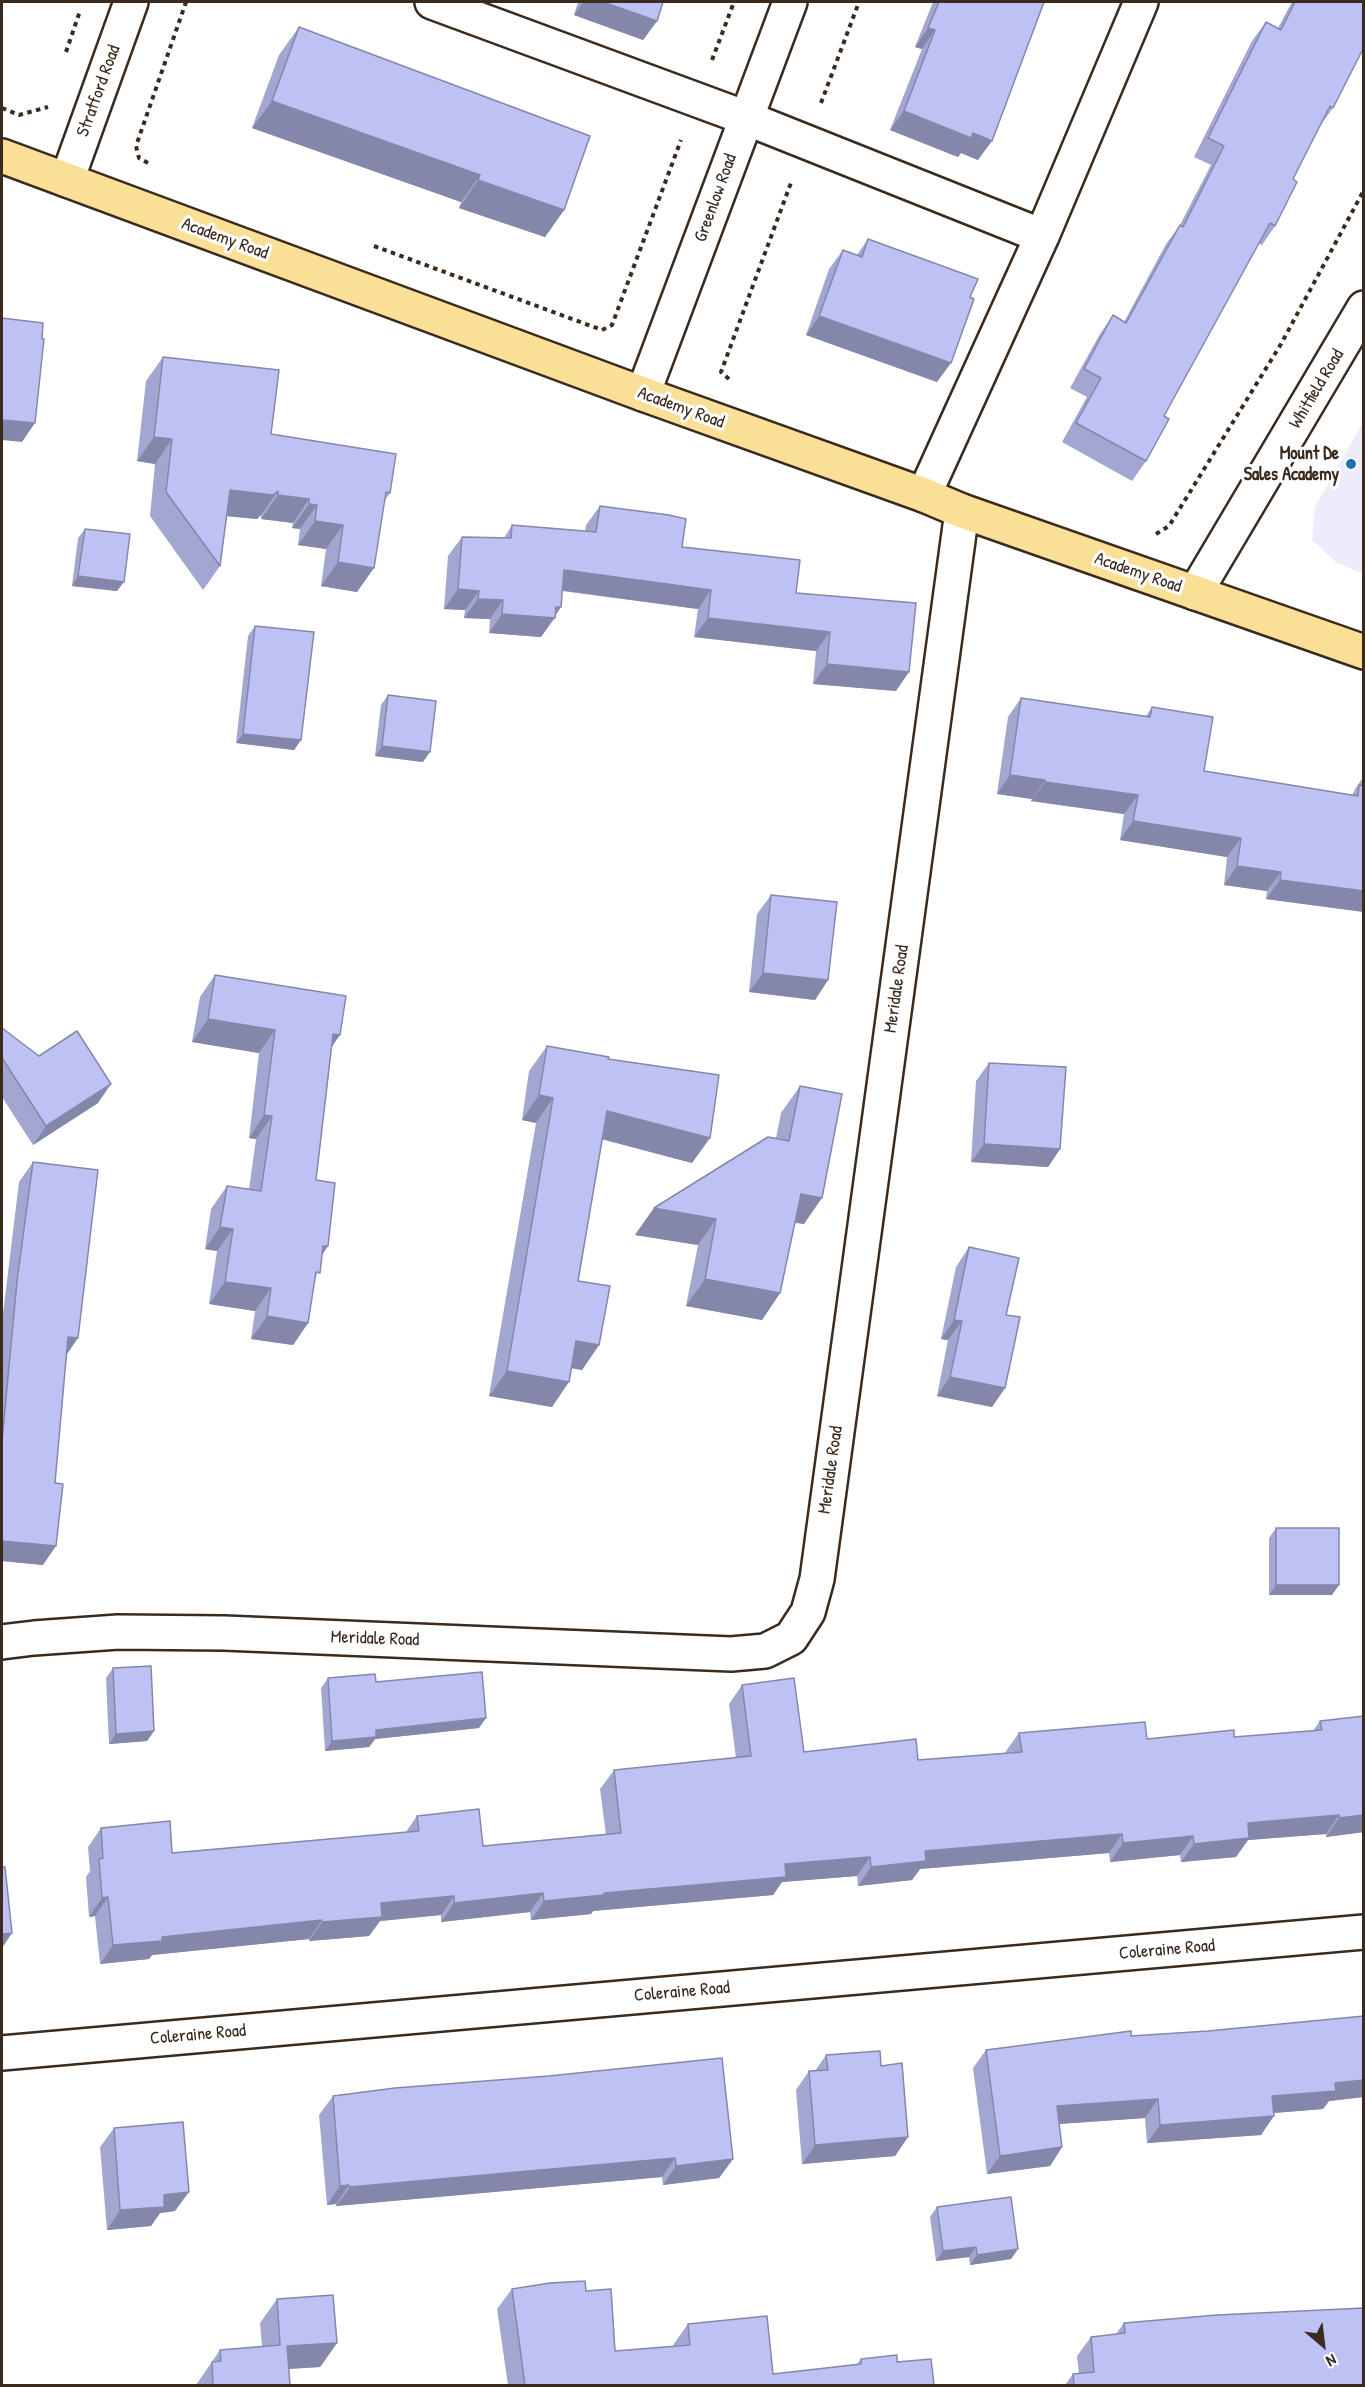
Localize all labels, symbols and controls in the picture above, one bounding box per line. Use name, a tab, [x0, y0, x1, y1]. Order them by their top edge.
street label: Stratford Road	[72, 42, 126, 140]
street label: Greenlow Road	[690, 151, 742, 245]
street label: Academy Road	[179, 213, 271, 265]
street label: Whitfield Road	[1285, 345, 1349, 433]
street label: Academy Road	[635, 382, 727, 434]
place label: Mount De Sales Academy	[1244, 443, 1339, 486]
marker: Mount De Sales Academy	[1344, 457, 1358, 471]
street label: Academy Road	[1092, 548, 1184, 598]
street label: Meridale Road	[880, 944, 914, 1034]
street label: Meridale Road	[814, 1425, 848, 1515]
street label: Meridale Road	[330, 1627, 420, 1651]
street label: Coleraine Road	[1118, 1935, 1216, 1965]
street label: Coleraine Road	[633, 1977, 731, 2007]
street label: Coleraine Road	[149, 2020, 247, 2050]
north arrow	[1293, 2315, 1353, 2375]
text: N	[1323, 2349, 1340, 2373]

